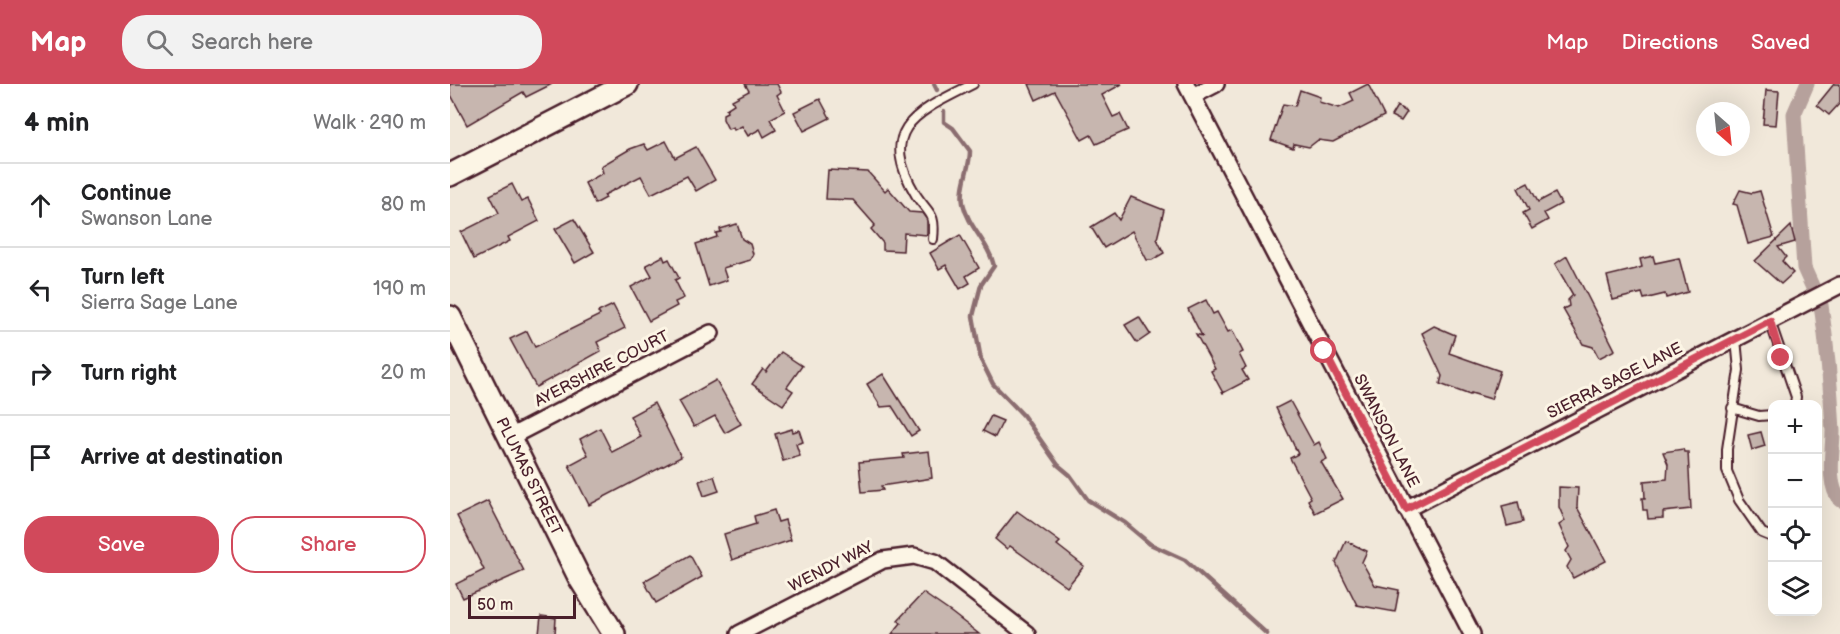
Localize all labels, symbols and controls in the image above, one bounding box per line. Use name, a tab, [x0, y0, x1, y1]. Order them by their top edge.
search box	[122, 15, 542, 69]
text: Map	[30, 26, 86, 59]
icon: search	[143, 26, 176, 59]
text: Search here	[191, 29, 313, 56]
text: Map	[1546, 30, 1589, 55]
text: Directions	[1622, 30, 1718, 55]
text: Saved	[1751, 30, 1810, 55]
north arrow	[1696, 102, 1750, 156]
text: 4 min	[24, 108, 89, 139]
text: Walk · 290 m	[313, 111, 426, 135]
text: Continue	[81, 180, 171, 207]
icon: ahead	[24, 189, 57, 222]
text: 80 m	[381, 193, 426, 217]
text: Swanson Lane	[81, 207, 212, 231]
text: Turn left	[81, 264, 165, 291]
icon: left	[24, 273, 57, 306]
text: 190 m	[373, 277, 426, 301]
text: Sierra Sage Lane	[81, 291, 238, 315]
street label: AYERSHIRE COURT	[532, 327, 673, 411]
route start	[1310, 337, 1336, 363]
street label: SIERRA SAGE LANE	[1544, 339, 1686, 423]
route end	[1767, 344, 1793, 370]
icon: right	[24, 357, 57, 390]
text: Turn right	[81, 360, 177, 387]
text: 20 m	[381, 361, 426, 385]
street label: SWANSON LANE	[1349, 371, 1423, 491]
map controls	[1768, 400, 1822, 616]
button: +	[1768, 400, 1822, 454]
street label: PLUMAS STREET	[492, 414, 567, 539]
icon: arrive	[24, 441, 57, 474]
text: Arrive at destination	[81, 444, 283, 471]
button: −	[1768, 454, 1822, 508]
button: locate	[1768, 508, 1822, 562]
button: Save	[24, 516, 219, 573]
button: Share	[231, 516, 426, 573]
street label: WENDY WAY	[786, 537, 877, 596]
button: layers	[1768, 562, 1822, 616]
scale bar	[468, 592, 576, 620]
text: 50 m	[477, 596, 513, 615]

